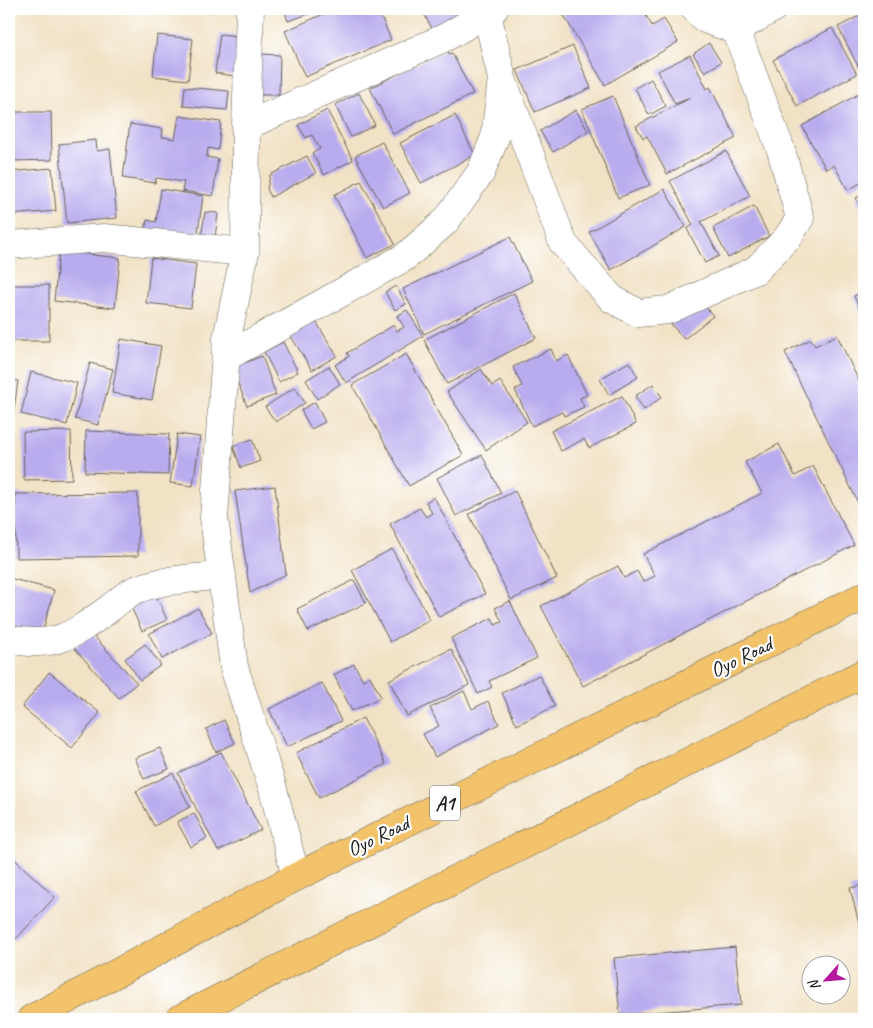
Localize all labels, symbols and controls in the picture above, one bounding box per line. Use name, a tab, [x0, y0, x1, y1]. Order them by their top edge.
street label: Oyo Road	[706, 629, 780, 683]
road number: A1	[430, 786, 460, 820]
street label: Oyo Road	[343, 808, 417, 862]
north arrow	[800, 956, 850, 1006]
text: N	[804, 976, 824, 993]

